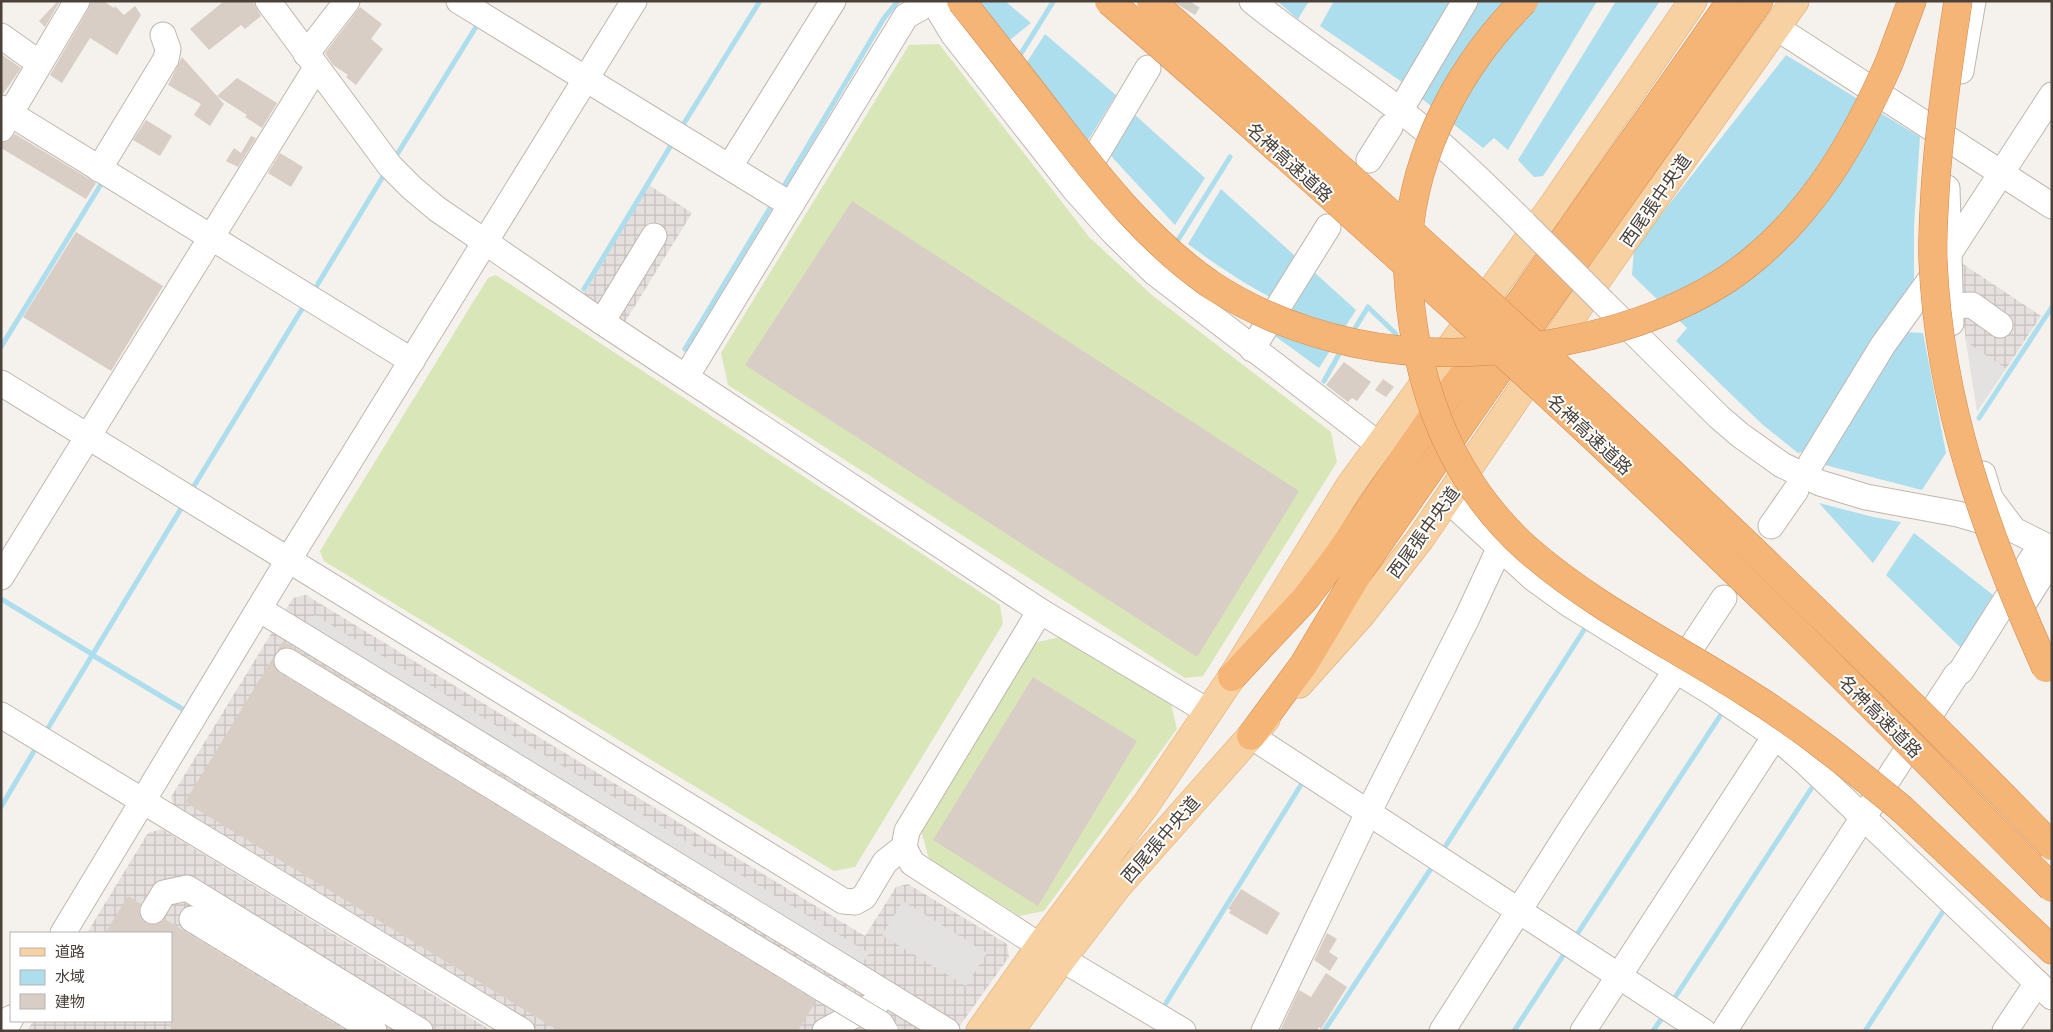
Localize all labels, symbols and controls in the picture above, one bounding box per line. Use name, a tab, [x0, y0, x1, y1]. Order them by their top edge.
street label: 名神高速道路	[1243, 118, 1337, 206]
street label: 西尾張中央道	[1615, 149, 1695, 251]
street label: 名神高速道路	[1543, 389, 1637, 479]
street label: 西尾張中央道	[1382, 482, 1464, 582]
street label: 名神高速道路	[1835, 670, 1927, 762]
street label: 西尾張中央道	[1116, 791, 1204, 887]
legend	[10, 932, 172, 1022]
text: 道路	[55, 942, 85, 960]
text: 水域	[55, 967, 85, 985]
text: 建物	[55, 992, 85, 1010]

